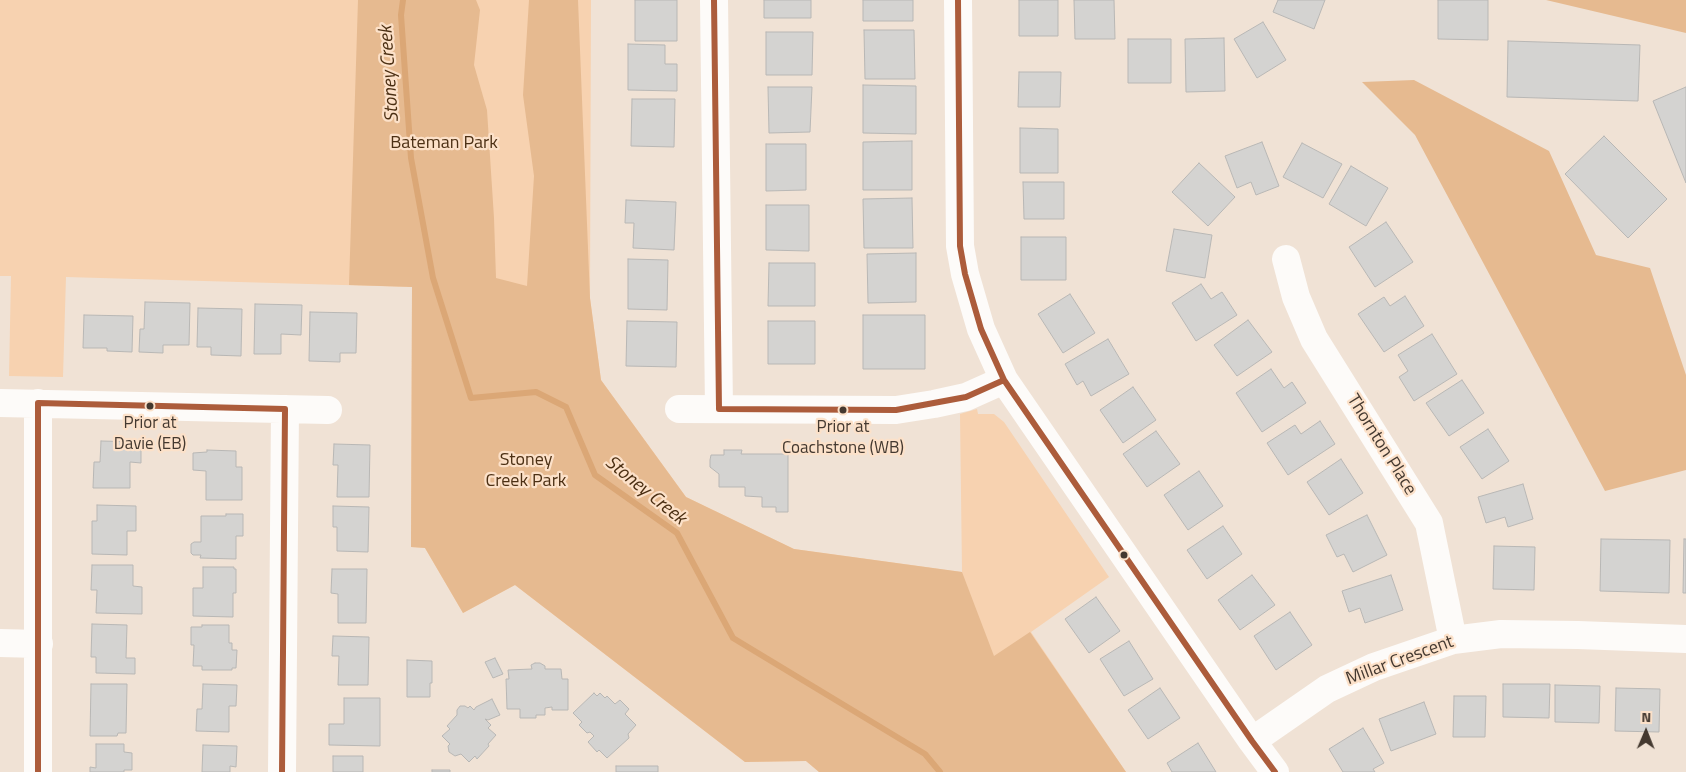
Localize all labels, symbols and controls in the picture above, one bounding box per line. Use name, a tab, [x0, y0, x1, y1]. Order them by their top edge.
water label: Stoney Creek	[375, 25, 405, 123]
park label: Bateman Park	[390, 133, 498, 155]
street label: Thornton Place	[1341, 391, 1421, 499]
marker: Prior at Davie (EB)	[145, 401, 155, 411]
marker: Prior at Coachstone (WB)	[838, 405, 848, 415]
place label: Prior at Davie (EB)	[114, 414, 186, 454]
place label: Prior at Coachstone (WB)	[782, 418, 904, 458]
park label: Stoney Creek Park	[486, 450, 566, 492]
water label: Stoney Creek	[600, 452, 690, 530]
unlabelled marker	[1119, 550, 1129, 560]
street label: Millar Crescent	[1343, 632, 1457, 690]
text: N	[1641, 706, 1651, 727]
north arrow	[1621, 707, 1671, 757]

